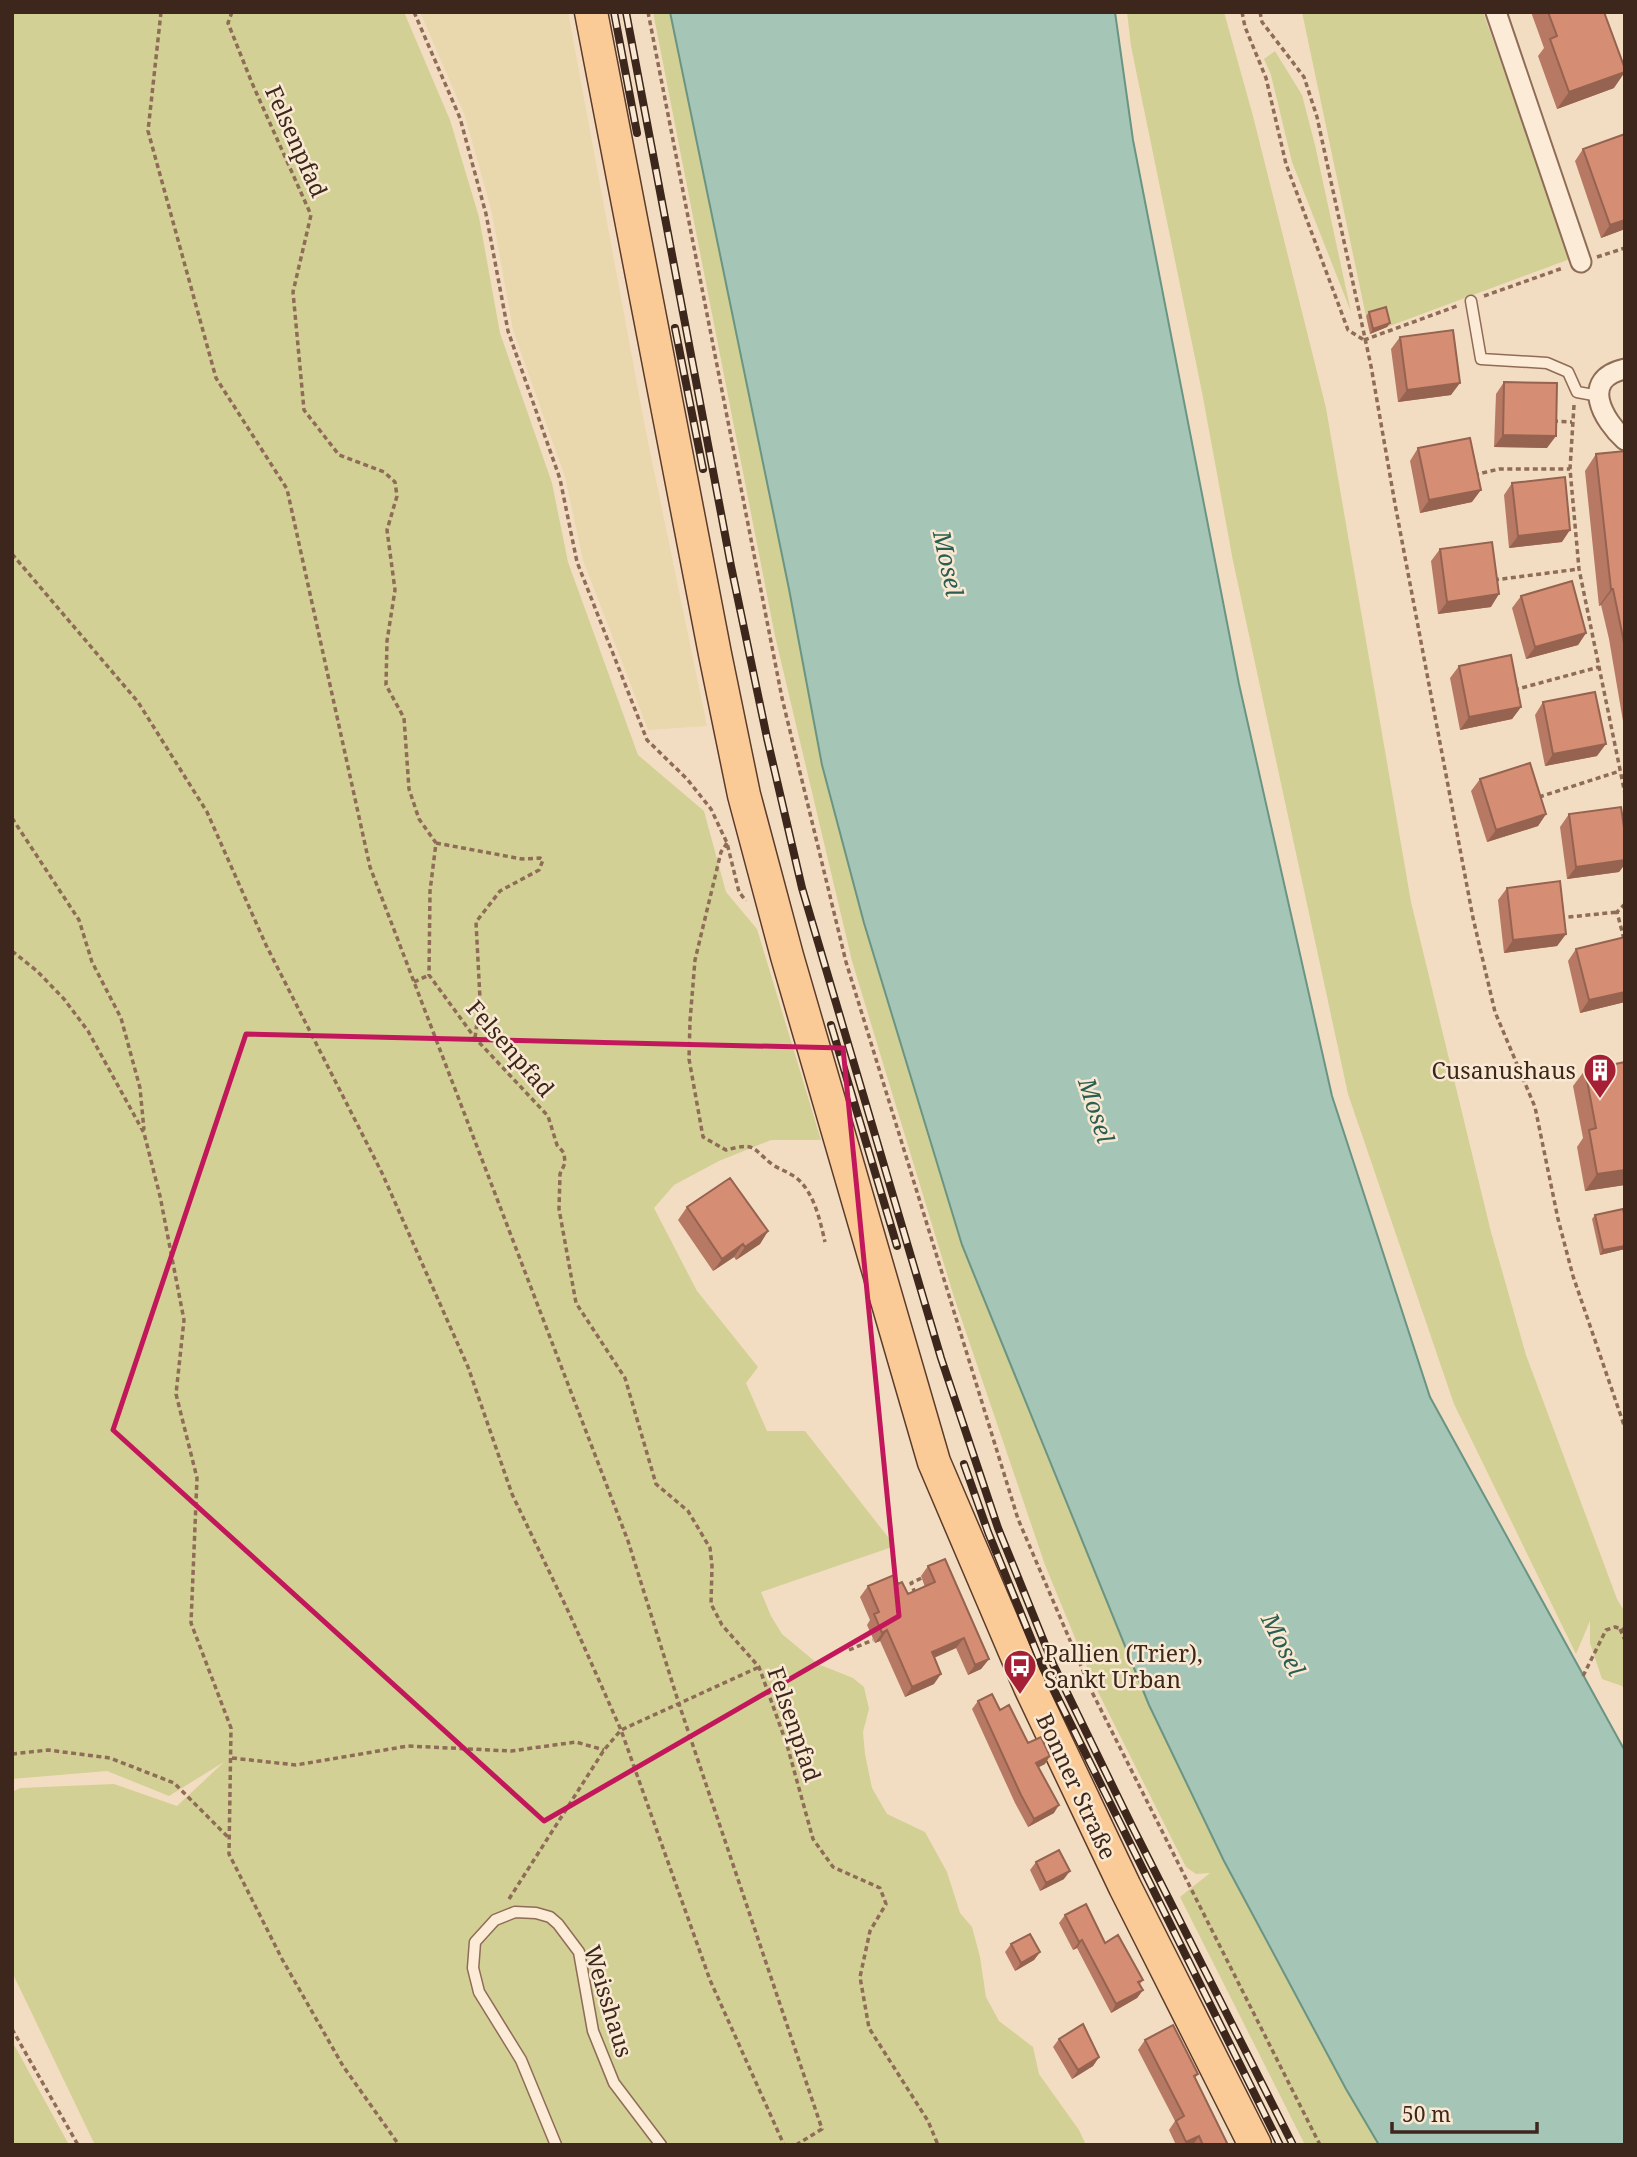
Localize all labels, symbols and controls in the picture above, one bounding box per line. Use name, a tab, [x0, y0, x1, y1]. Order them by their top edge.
street label: Felsenpfad	[258, 80, 336, 202]
water label: Mosel	[926, 526, 972, 600]
street label: Felsenpfad	[460, 992, 562, 1104]
building icon: Cusanushaus	[1581, 1051, 1619, 1100]
place label: Cusanushaus	[1432, 1054, 1576, 1086]
water label: Mosel	[1071, 1072, 1123, 1147]
water label: Mosel	[1254, 1606, 1314, 1682]
place label: Pallien (Trier), Sankt Urban	[1044, 1637, 1203, 1695]
bus stop icon: Pallien (Trier), Sankt Urban	[1001, 1647, 1039, 1696]
street label: Felsenpfad	[760, 1662, 830, 1786]
street label: Bonner Straße	[1029, 1708, 1125, 1864]
street label: Weisshaus	[577, 1941, 641, 2061]
scale bar	[1392, 2090, 1537, 2134]
text: 50 m	[1402, 2100, 1451, 2128]

